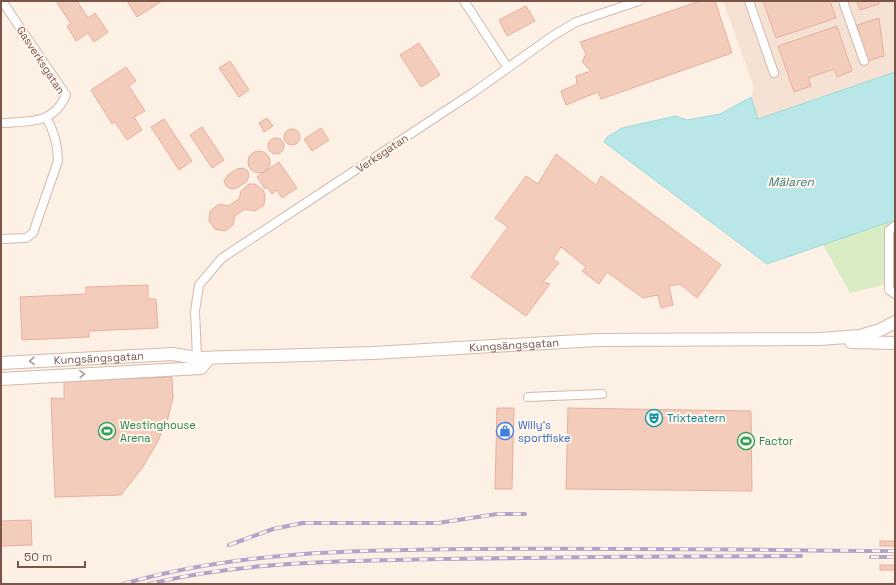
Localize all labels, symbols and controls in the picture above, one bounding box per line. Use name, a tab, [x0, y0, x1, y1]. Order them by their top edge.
street label: Gasverksgatan	[14, 23, 68, 97]
street label: Verksgatan	[353, 130, 411, 176]
water label: Mälaren	[768, 174, 815, 190]
street label: Kungsängsgatan	[469, 335, 559, 354]
street label: Kungsängsgatan	[54, 349, 144, 367]
one-way arrow	[29, 356, 35, 365]
one-way arrow	[79, 369, 85, 378]
theatre icon: Trixteatern	[644, 408, 664, 428]
place label: Trixteatern	[667, 411, 726, 425]
place label: Westinghouse Arena	[120, 418, 196, 445]
place label: Willy's sportfiske	[518, 418, 571, 445]
sports icon: Westinghouse Arena	[97, 421, 117, 441]
shop icon: Willy's sportfiske	[495, 421, 515, 441]
sports icon: Factor	[736, 431, 756, 451]
place label: Factor	[759, 434, 793, 448]
scale bar	[18, 543, 85, 569]
text: 50 m	[24, 549, 52, 565]

